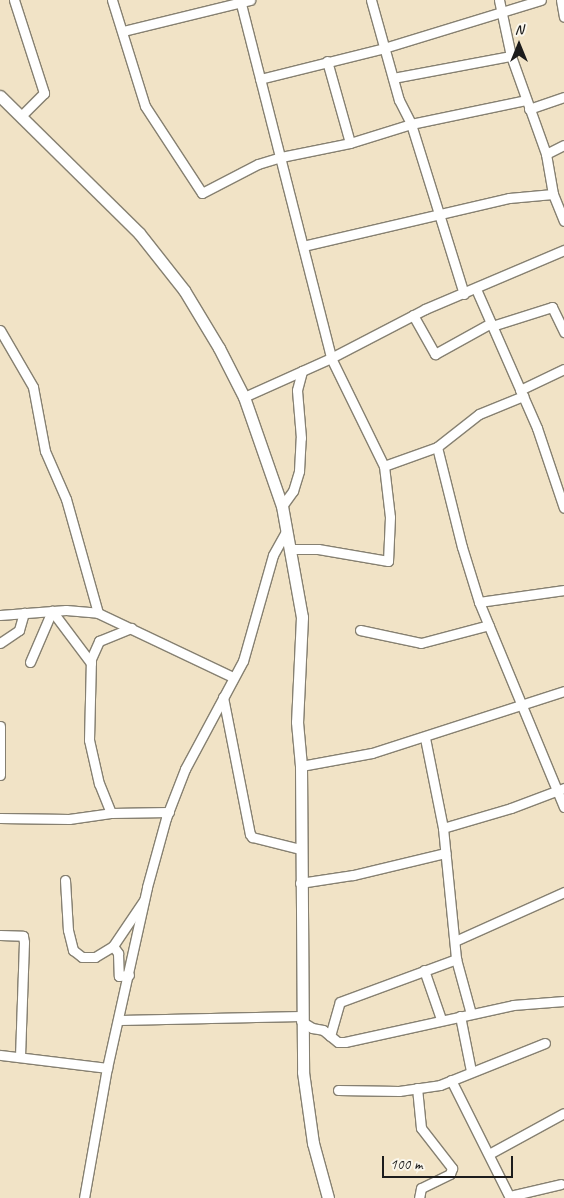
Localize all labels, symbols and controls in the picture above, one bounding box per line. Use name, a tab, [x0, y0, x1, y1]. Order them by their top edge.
north arrow	[494, 20, 544, 70]
text: N	[515, 21, 523, 38]
scale bar	[384, 1146, 515, 1178]
text: 100 m	[390, 1155, 422, 1174]

